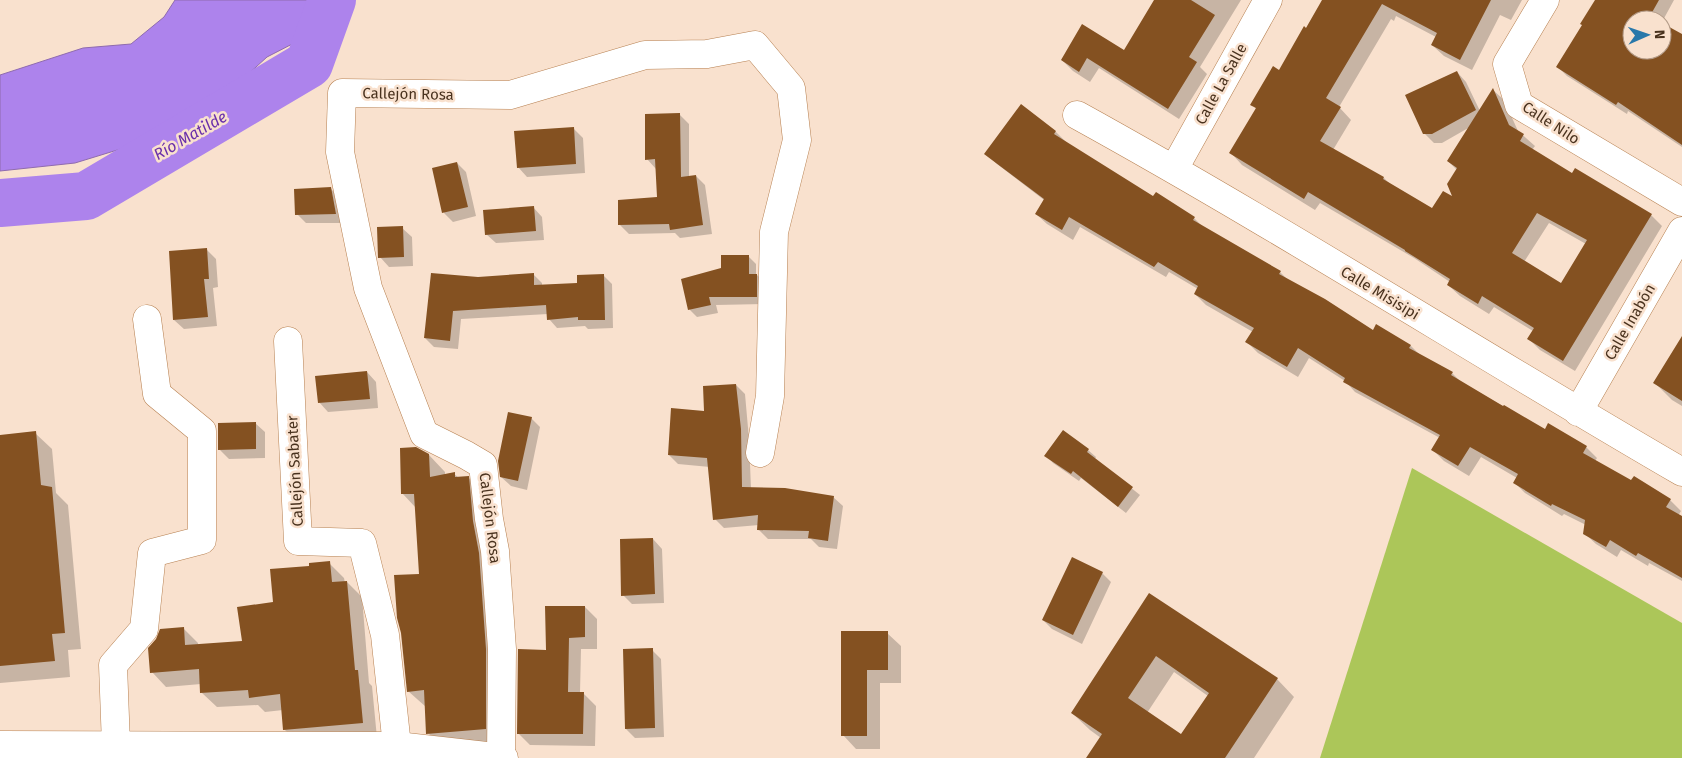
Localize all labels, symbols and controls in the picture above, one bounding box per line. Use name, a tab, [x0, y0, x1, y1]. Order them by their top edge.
north arrow	[1622, 10, 1672, 60]
text: N	[1651, 30, 1668, 40]
street label: Calle La Salle	[1191, 40, 1251, 128]
street label: Callejón Rosa	[362, 84, 454, 104]
street label: Calle Nilo	[1519, 98, 1583, 148]
water label: Río Matilde	[150, 107, 230, 164]
street label: Calle Misisipi	[1337, 262, 1423, 324]
street label: Calle Inabón	[1601, 281, 1659, 363]
street label: Callejón Sabater	[283, 415, 307, 527]
street label: Callejón Rosa	[475, 471, 505, 565]

